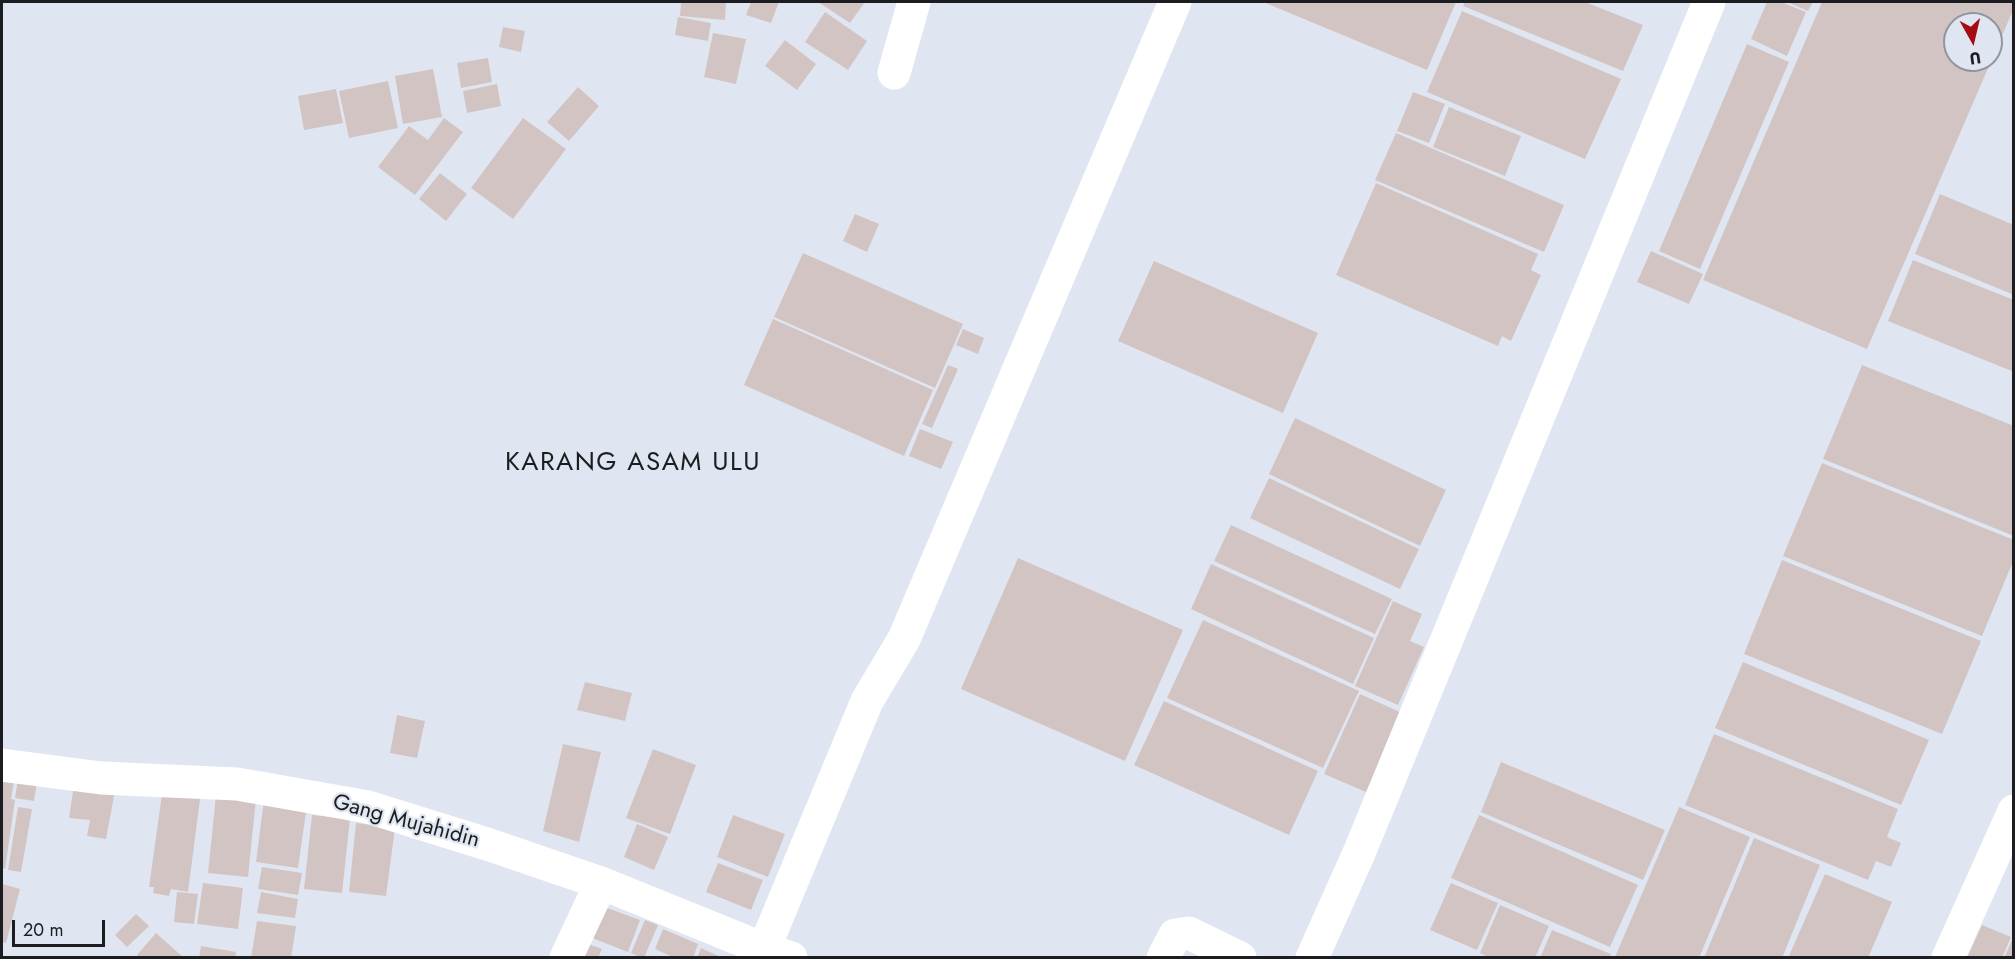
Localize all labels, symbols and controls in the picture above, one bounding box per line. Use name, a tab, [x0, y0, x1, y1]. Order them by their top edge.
north arrow	[1943, 12, 2003, 72]
text: U	[1968, 46, 1982, 71]
district label: KARANG ASAM ULU	[505, 448, 761, 480]
street label: Gang Mujahidin	[330, 790, 482, 854]
scale bar	[15, 908, 108, 946]
text: 20 m	[23, 917, 63, 943]

